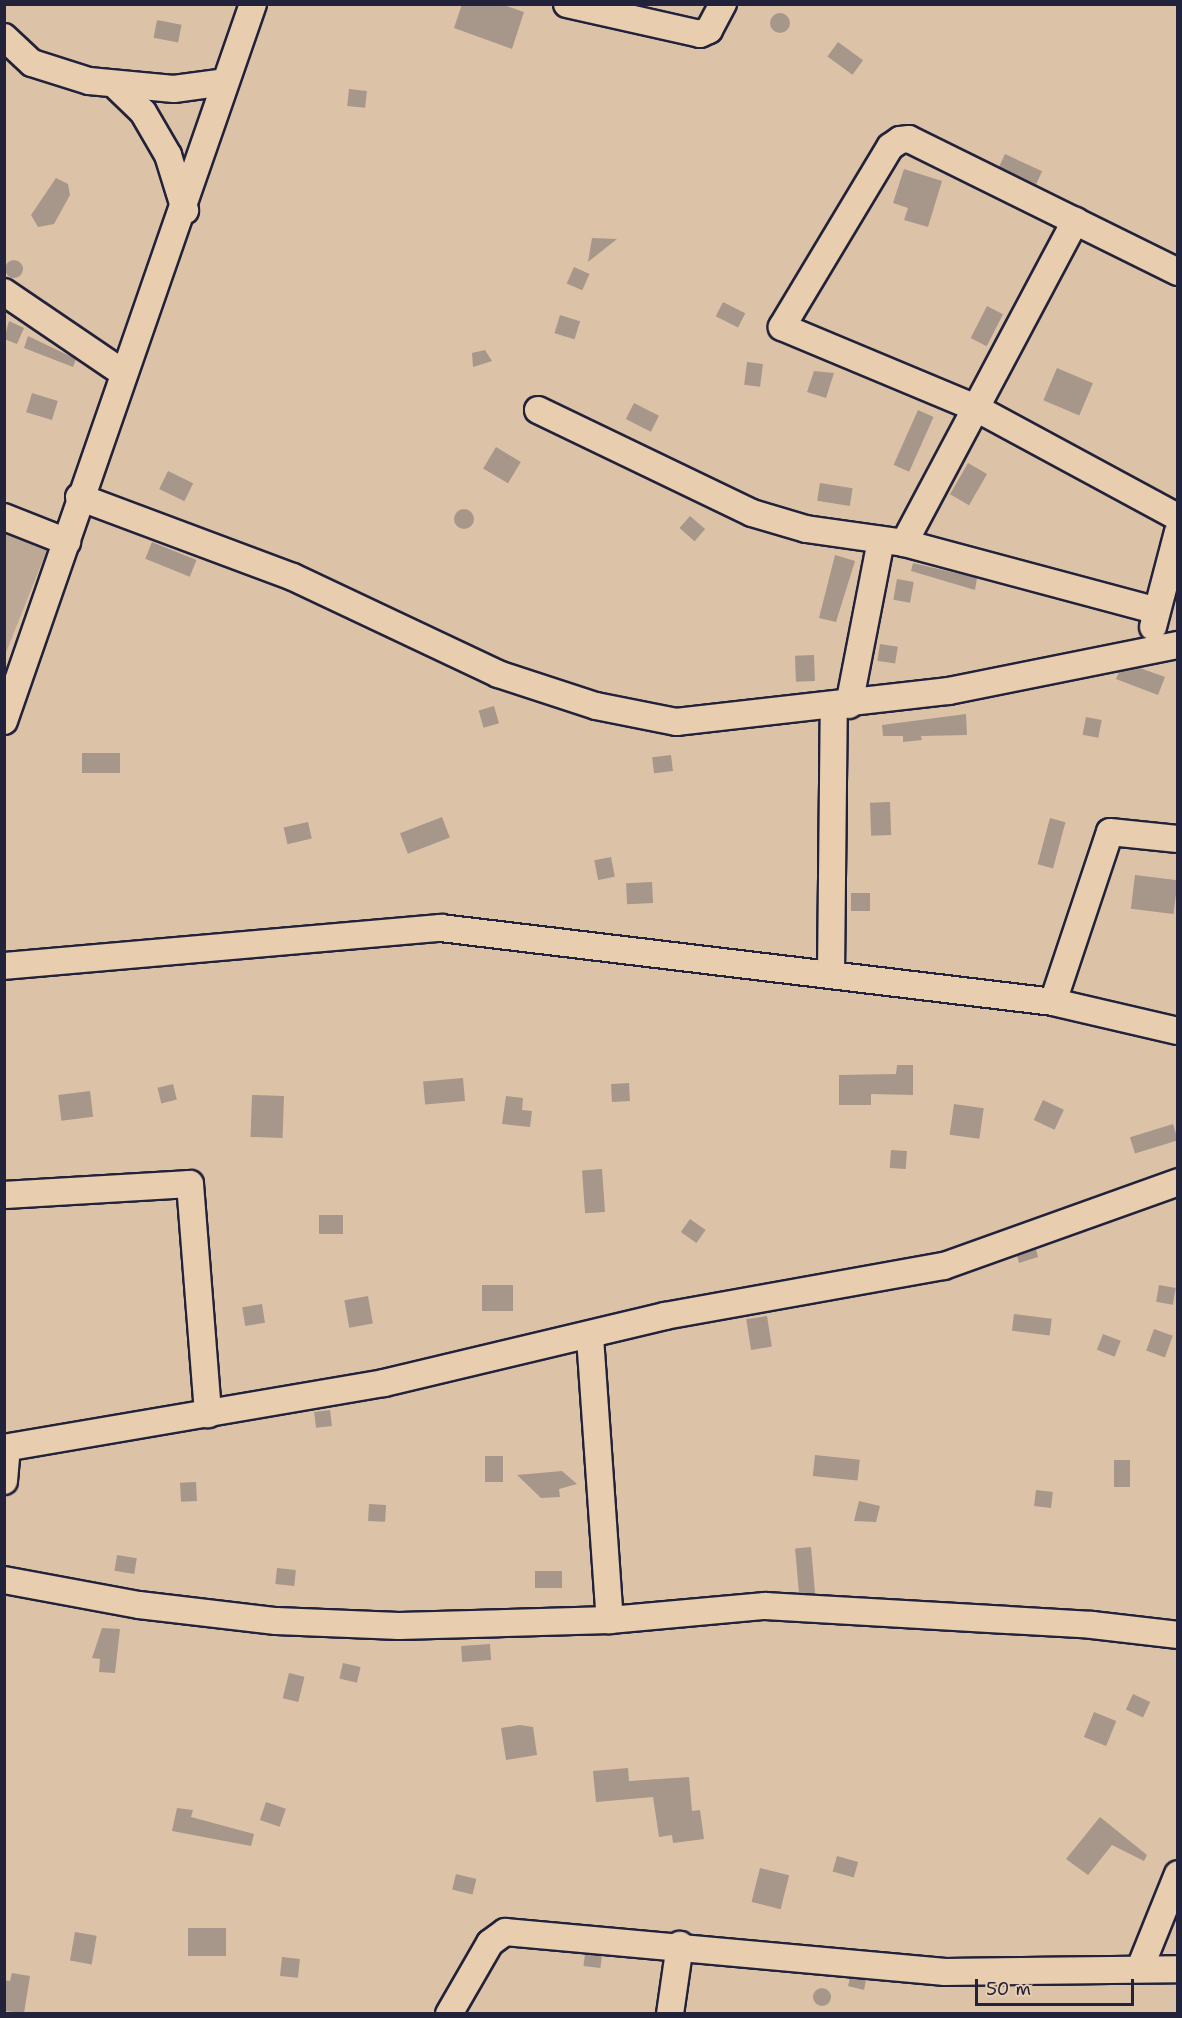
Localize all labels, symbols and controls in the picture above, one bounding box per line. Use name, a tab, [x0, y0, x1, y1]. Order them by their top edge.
scale bar	[978, 1967, 1137, 2005]
text: 50 m	[986, 1977, 1031, 2001]

